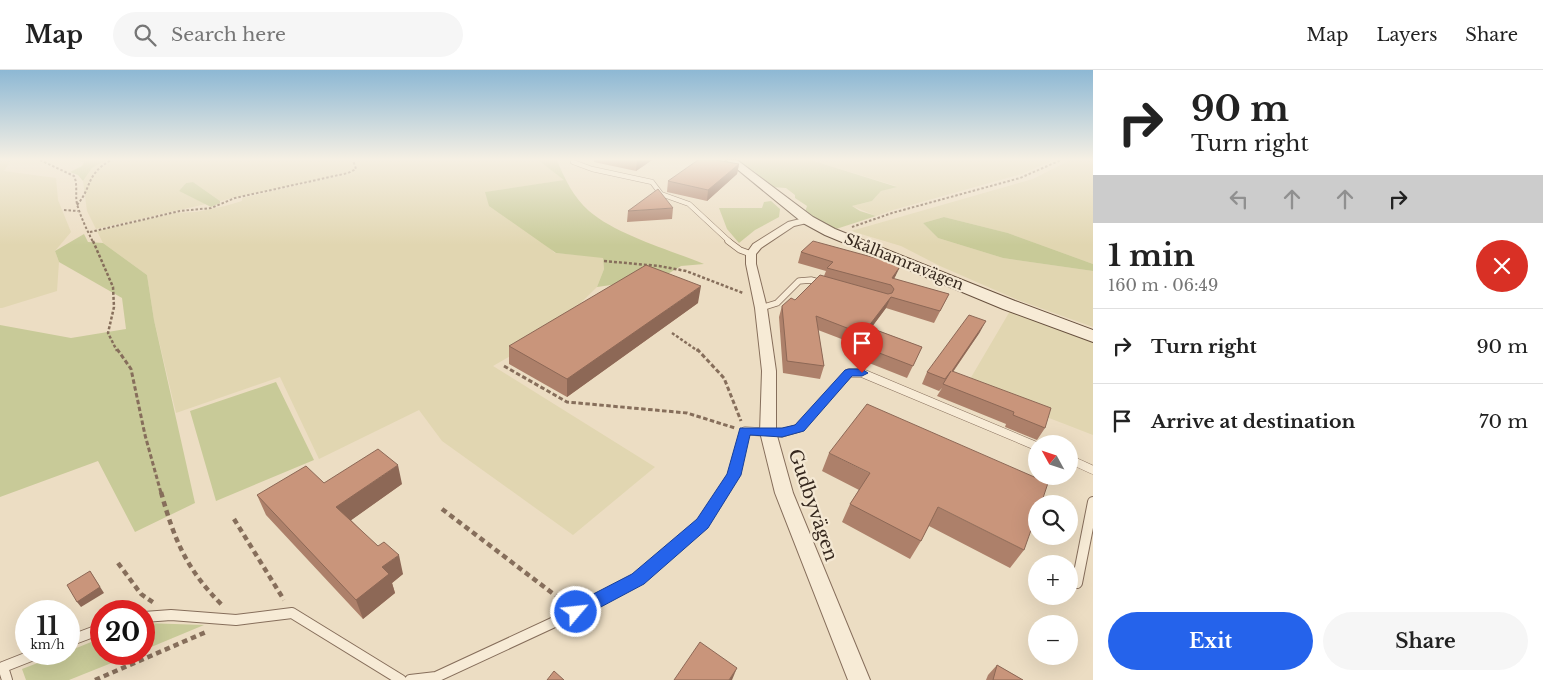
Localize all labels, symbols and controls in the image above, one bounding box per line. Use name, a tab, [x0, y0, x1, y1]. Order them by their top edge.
search box	[113, 12, 463, 57]
text: Map	[25, 20, 83, 49]
icon: search	[131, 21, 159, 49]
text: Search here	[171, 23, 286, 46]
text: Map	[1307, 24, 1348, 46]
text: Layers	[1376, 24, 1437, 46]
text: Share	[1465, 24, 1518, 46]
text: 90 m	[1191, 87, 1289, 130]
icon: right	[1108, 90, 1173, 155]
text: Turn right	[1191, 130, 1309, 157]
icon: left	[1225, 185, 1253, 213]
icon: ahead	[1278, 185, 1306, 213]
icon: ahead	[1331, 185, 1359, 213]
icon: right	[1384, 185, 1412, 213]
street label: Skålhamravägen	[842, 229, 967, 294]
text: 1 min	[1108, 237, 1195, 274]
button: close	[1476, 240, 1528, 292]
text: 160 m · 06:49	[1108, 275, 1218, 295]
pin	[841, 322, 883, 373]
icon: arrive	[848, 329, 876, 357]
icon: right	[1108, 332, 1136, 360]
text: Turn right	[1151, 335, 1257, 358]
text: 90 m	[1476, 335, 1528, 358]
icon: arrive	[1108, 407, 1136, 435]
text: Arrive at destination	[1151, 410, 1355, 433]
text: 70 m	[1479, 410, 1528, 433]
north arrow	[1028, 435, 1078, 485]
map controls	[1028, 435, 1078, 665]
street label: Gudbyvägen	[784, 446, 842, 564]
button: search	[1028, 495, 1078, 545]
button: +	[1028, 555, 1078, 605]
position arrow	[549, 585, 601, 637]
speed limit sign: 20	[90, 600, 155, 665]
text: 11	[37, 611, 58, 642]
button: Exit	[1108, 612, 1313, 670]
button: Share	[1323, 612, 1528, 670]
button: −	[1028, 615, 1078, 665]
text: km/h	[30, 637, 65, 652]

